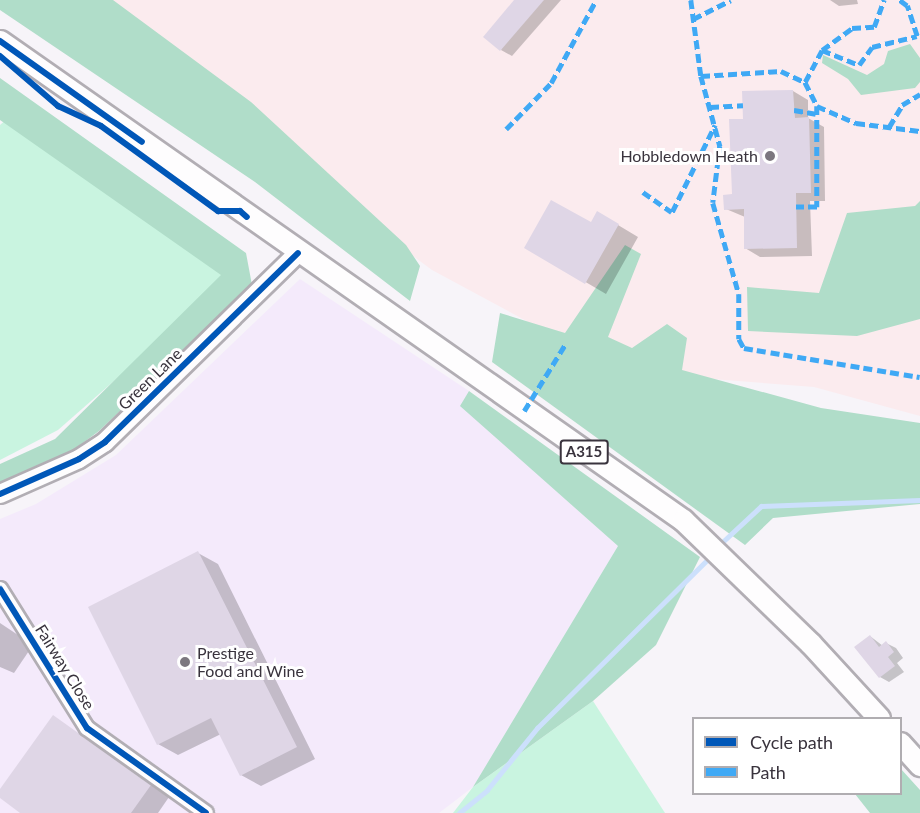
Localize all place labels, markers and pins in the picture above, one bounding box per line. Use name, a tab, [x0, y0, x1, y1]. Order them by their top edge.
place label: Hobbledown Heath	[620, 146, 758, 166]
marker: Hobbledown Heath	[763, 149, 777, 163]
place label: Prestige Food and Wine	[197, 643, 304, 681]
marker: Prestige Food and Wine	[178, 655, 192, 669]

